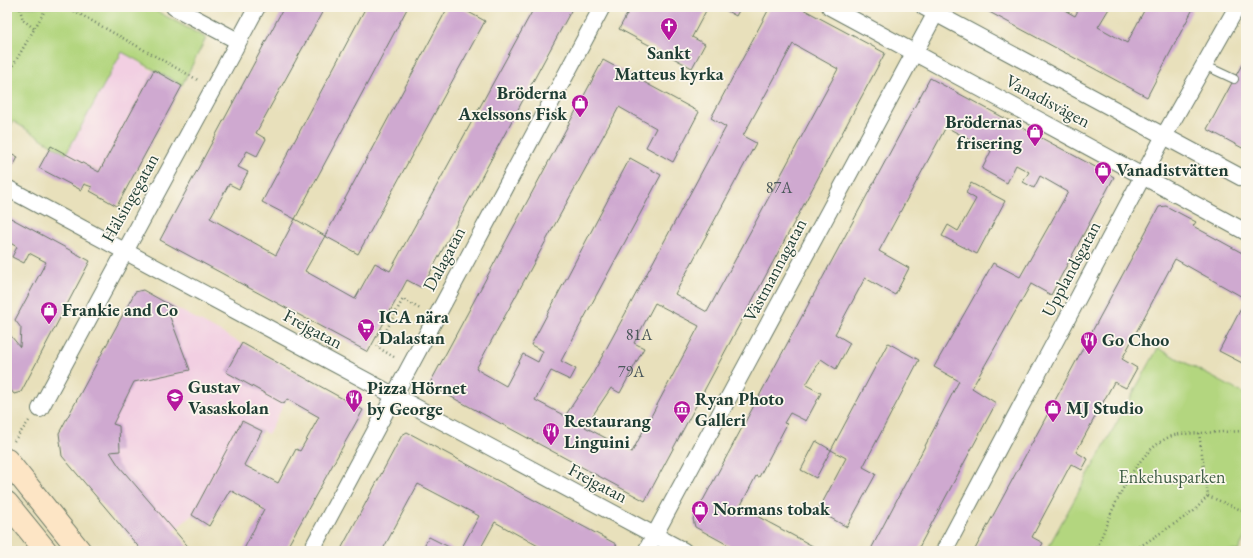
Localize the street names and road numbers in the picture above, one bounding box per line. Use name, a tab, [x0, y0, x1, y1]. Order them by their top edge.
street label: Vanadisvägen	[1002, 69, 1095, 133]
street label: Hälsingegatan	[96, 149, 164, 246]
street label: Västmannagatan	[738, 214, 812, 325]
street label: Upplandsgatan	[1036, 217, 1106, 321]
street label: Dalagatan	[417, 222, 470, 295]
street label: Frejgatan	[280, 303, 347, 354]
street label: Frejgatan	[565, 457, 632, 508]

